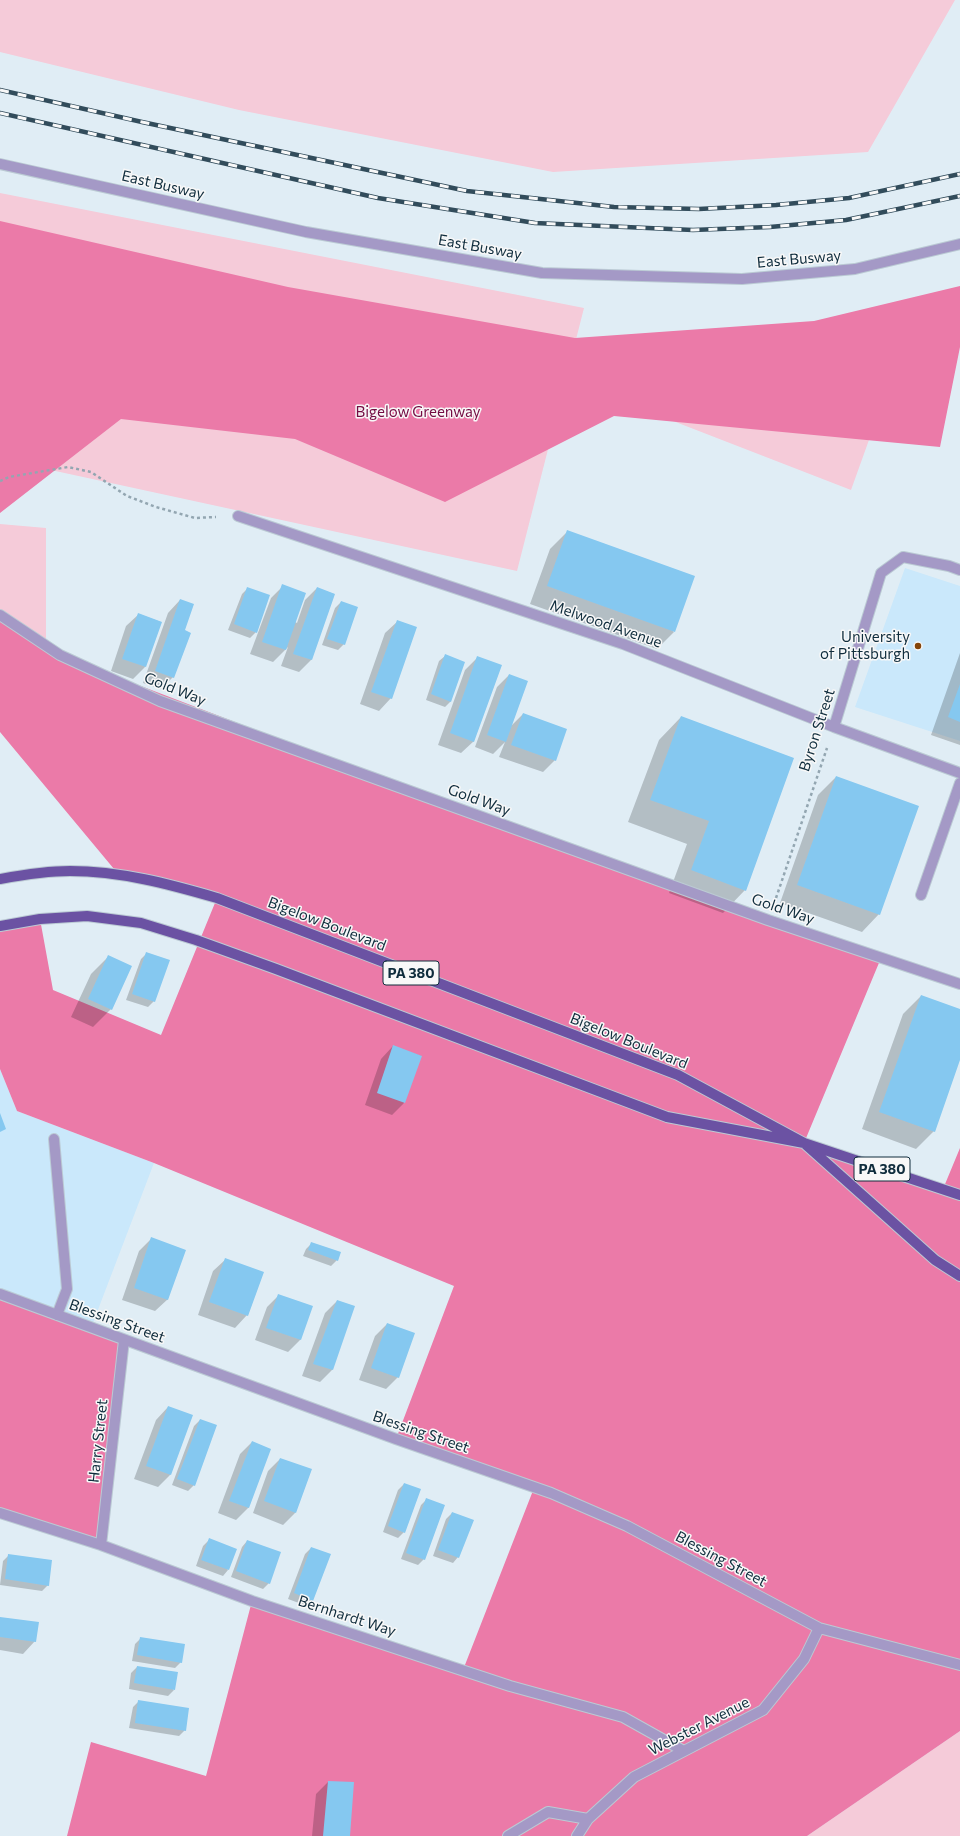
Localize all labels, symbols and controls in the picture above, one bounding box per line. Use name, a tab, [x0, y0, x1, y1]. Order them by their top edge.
street label: East Busway	[120, 167, 206, 203]
street label: East Busway	[437, 231, 523, 263]
street label: East Busway	[756, 246, 842, 272]
park label: Bigelow Greenway	[355, 403, 481, 421]
street label: Melwood Avenue	[548, 596, 664, 652]
place label: University of Pittsburgh	[820, 628, 910, 663]
marker: University of Pittsburgh	[913, 641, 923, 651]
street label: Gold Way	[141, 668, 209, 710]
street label: Byron Street	[795, 686, 839, 774]
street label: Gold Way	[445, 780, 513, 820]
street label: Gold Way	[749, 890, 817, 928]
street label: Bigelow Boulevard	[265, 893, 389, 955]
road number: PA 380	[383, 961, 439, 985]
street label: Bigelow Boulevard	[568, 1009, 690, 1073]
road number: PA 380	[854, 1157, 910, 1181]
street label: Blessing Street	[67, 1295, 167, 1347]
street label: Harry Street	[85, 1398, 111, 1484]
street label: Blessing Street	[370, 1407, 472, 1457]
street label: Blessing Street	[672, 1527, 770, 1591]
street label: Bernhardt Way	[296, 1592, 398, 1640]
street label: Webster Avenue	[646, 1693, 752, 1759]

